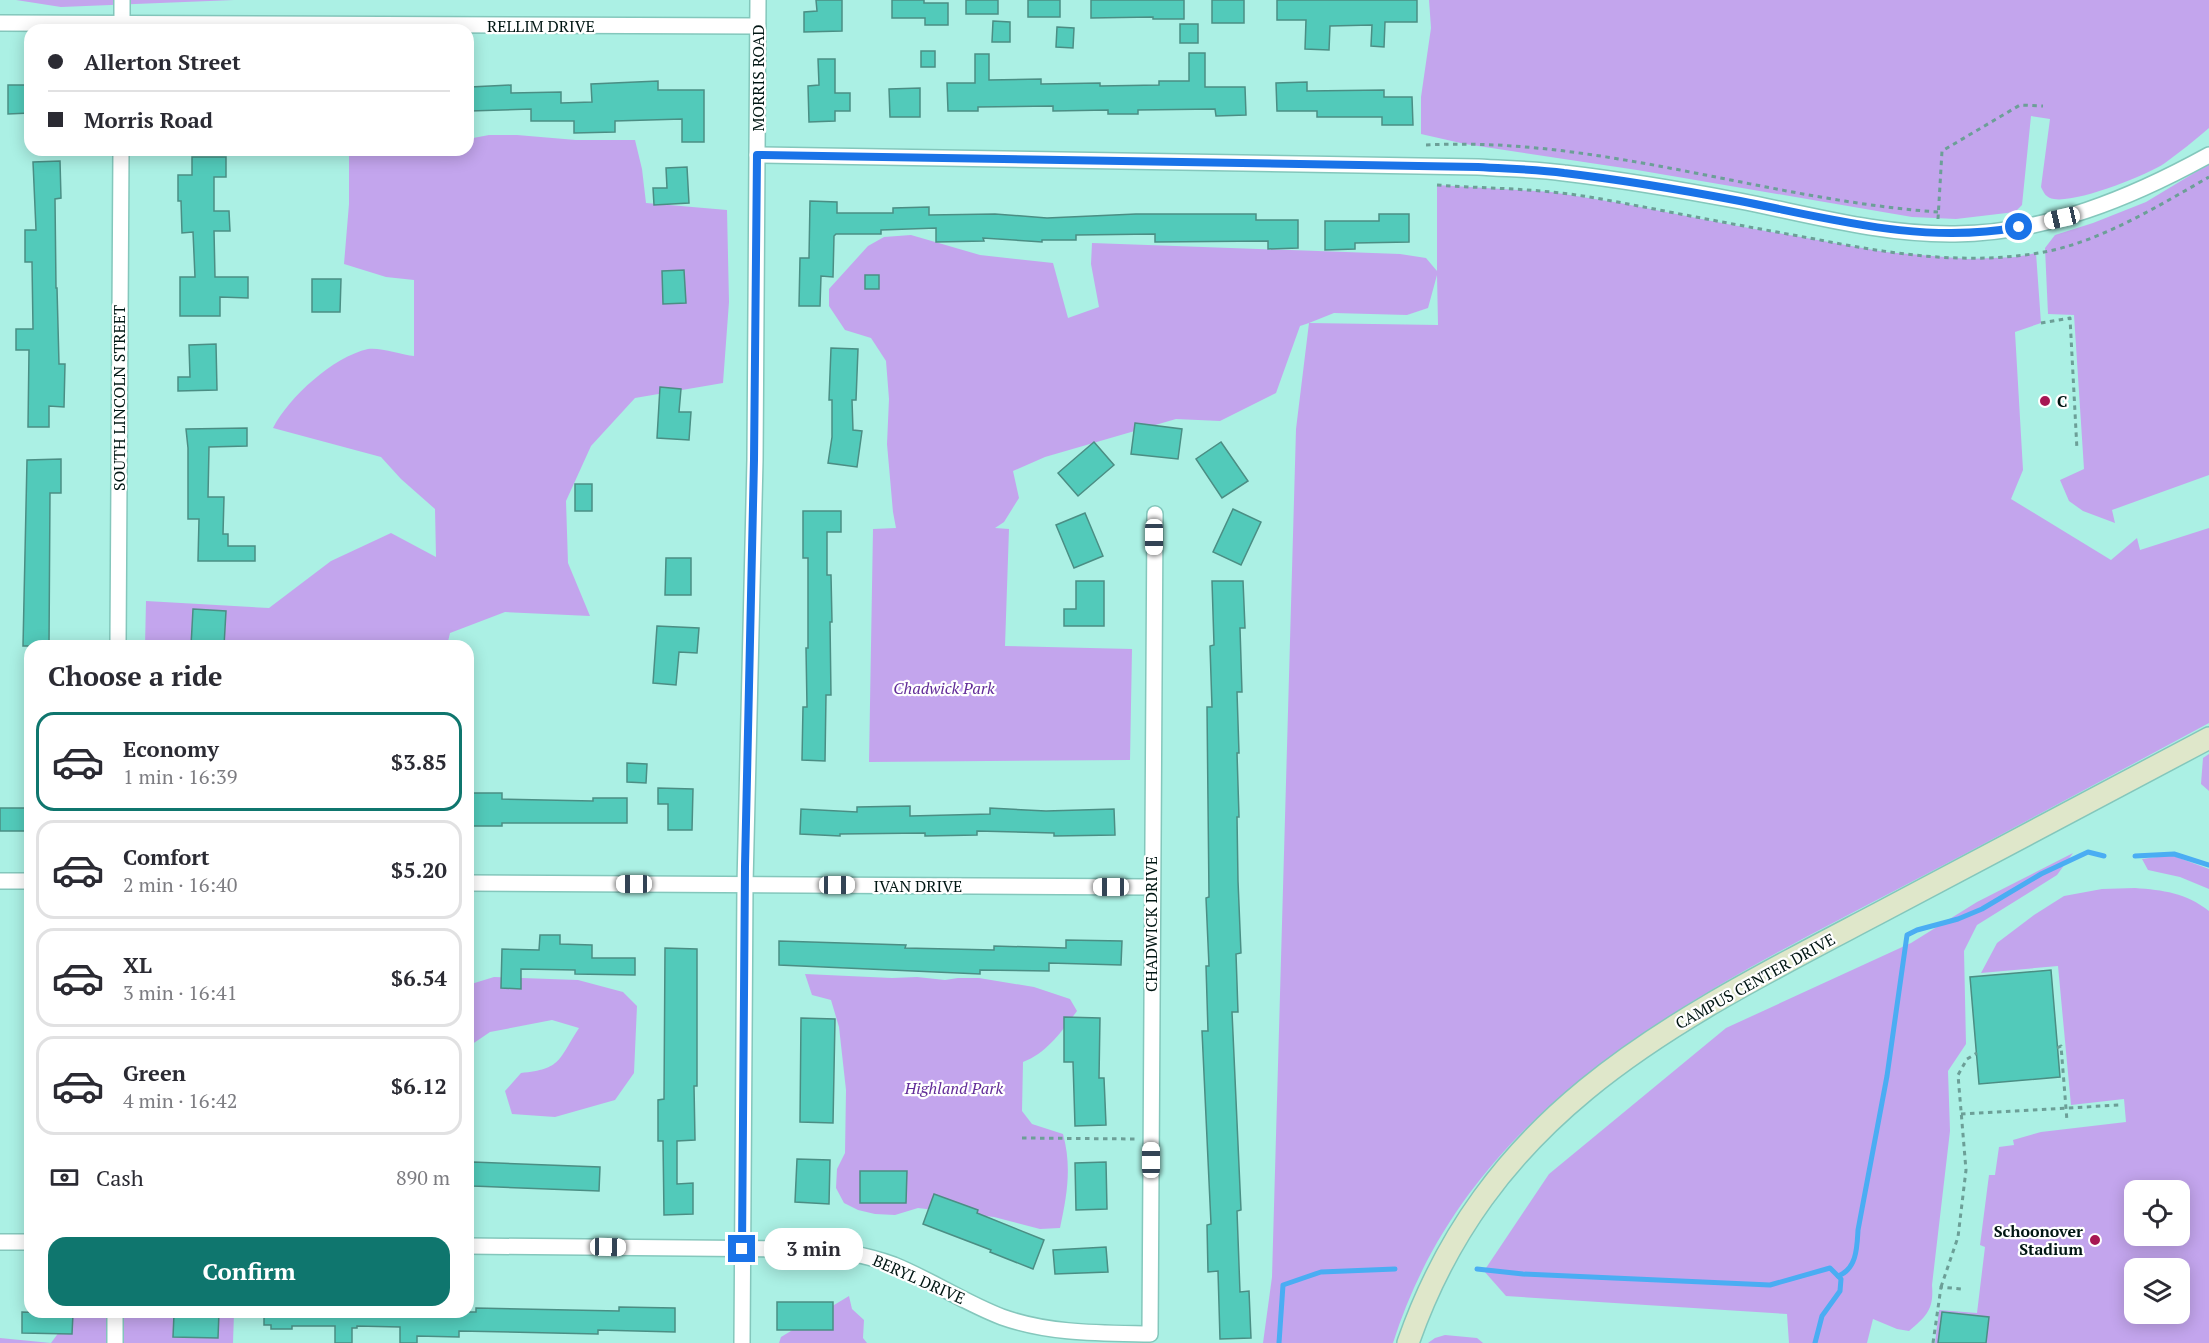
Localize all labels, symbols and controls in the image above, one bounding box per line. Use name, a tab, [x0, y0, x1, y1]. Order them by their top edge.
street label: RELLIM DRIVE	[487, 15, 595, 37]
street label: MORRIS ROAD	[747, 24, 769, 132]
text: Allerton Street	[84, 47, 241, 76]
text: Morris Road	[84, 105, 213, 134]
car	[2042, 205, 2082, 231]
route start	[2005, 213, 2032, 240]
street label: SOUTH LINCOLN STREET	[108, 305, 130, 491]
place label: C	[2057, 390, 2067, 412]
marker: C	[2038, 394, 2052, 408]
car	[1145, 519, 1163, 555]
text: Choose a ride	[48, 658, 223, 694]
park label: Chadwick Park	[893, 677, 995, 699]
text: Economy	[123, 734, 219, 763]
icon: car	[51, 735, 105, 789]
text: $3.85	[391, 747, 447, 776]
text: 1 min · 16:39	[123, 763, 237, 790]
text: Comfort	[123, 842, 209, 871]
icon: car	[51, 843, 105, 897]
text: $5.20	[391, 855, 447, 884]
street label: CHADWICK DRIVE	[1140, 856, 1162, 992]
text: 2 min · 16:40	[123, 871, 237, 898]
car	[616, 875, 652, 893]
street label: IVAN DRIVE	[874, 875, 962, 897]
car	[819, 876, 855, 894]
car	[1093, 878, 1129, 896]
street label: CAMPUS CENTER DRIVE	[1671, 928, 1839, 1034]
text: XL	[123, 950, 152, 979]
icon: car	[51, 951, 105, 1005]
text: $6.54	[391, 963, 447, 992]
text: 3 min · 16:41	[123, 979, 237, 1006]
text: Green	[123, 1058, 186, 1087]
icon: car	[51, 1059, 105, 1113]
text: $6.12	[391, 1071, 447, 1100]
park label: Highland Park	[904, 1077, 1003, 1099]
text: 4 min · 16:42	[123, 1087, 237, 1114]
car	[1142, 1142, 1160, 1178]
icon: cash	[48, 1161, 81, 1194]
text: Cash	[96, 1163, 144, 1192]
text: 890 m	[396, 1164, 450, 1191]
map controls	[2124, 1180, 2190, 1324]
button: locate	[2124, 1180, 2190, 1246]
place label: Schoonover Stadium	[1994, 1220, 2083, 1260]
callout: 3 min	[763, 1228, 862, 1270]
marker: Schoonover Stadium	[2088, 1233, 2102, 1247]
route end	[728, 1235, 755, 1262]
text: 3 min	[786, 1235, 841, 1262]
button: Confirm	[48, 1237, 450, 1306]
car	[590, 1238, 626, 1256]
street label: BERYL DRIVE	[869, 1249, 969, 1309]
button: layers	[2124, 1258, 2190, 1324]

